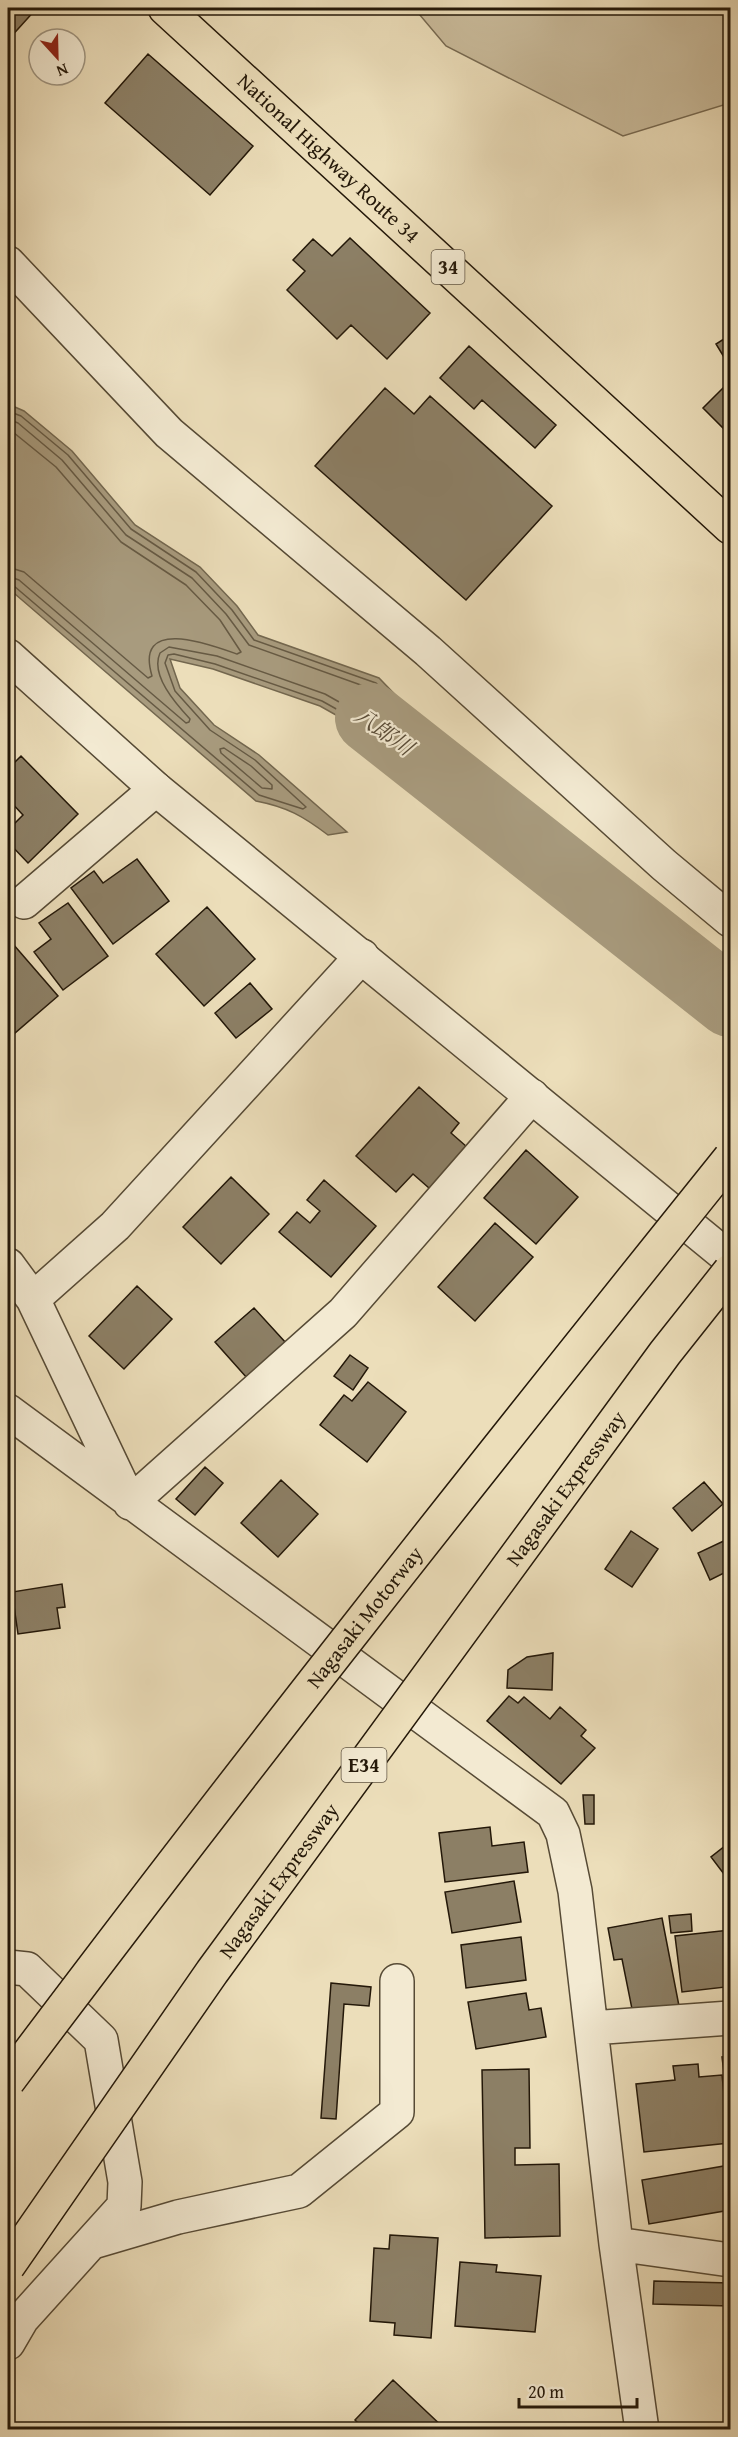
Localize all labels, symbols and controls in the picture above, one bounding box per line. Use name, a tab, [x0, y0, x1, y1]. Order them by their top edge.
north arrow	[27, 27, 87, 87]
text: N	[53, 58, 72, 84]
street label: National Highway Route 34	[231, 66, 427, 250]
road number: 34	[432, 250, 464, 284]
water label: 八郎川	[348, 699, 422, 764]
street label: Nagasaki Expressway	[498, 1404, 633, 1572]
street label: Nagasaki Motorway	[299, 1539, 430, 1695]
road number: E34	[342, 1748, 386, 1782]
street label: Nagasaki Expressway	[211, 1796, 346, 1965]
scale bar	[519, 2371, 638, 2409]
text: 20 m	[528, 2378, 564, 2405]

